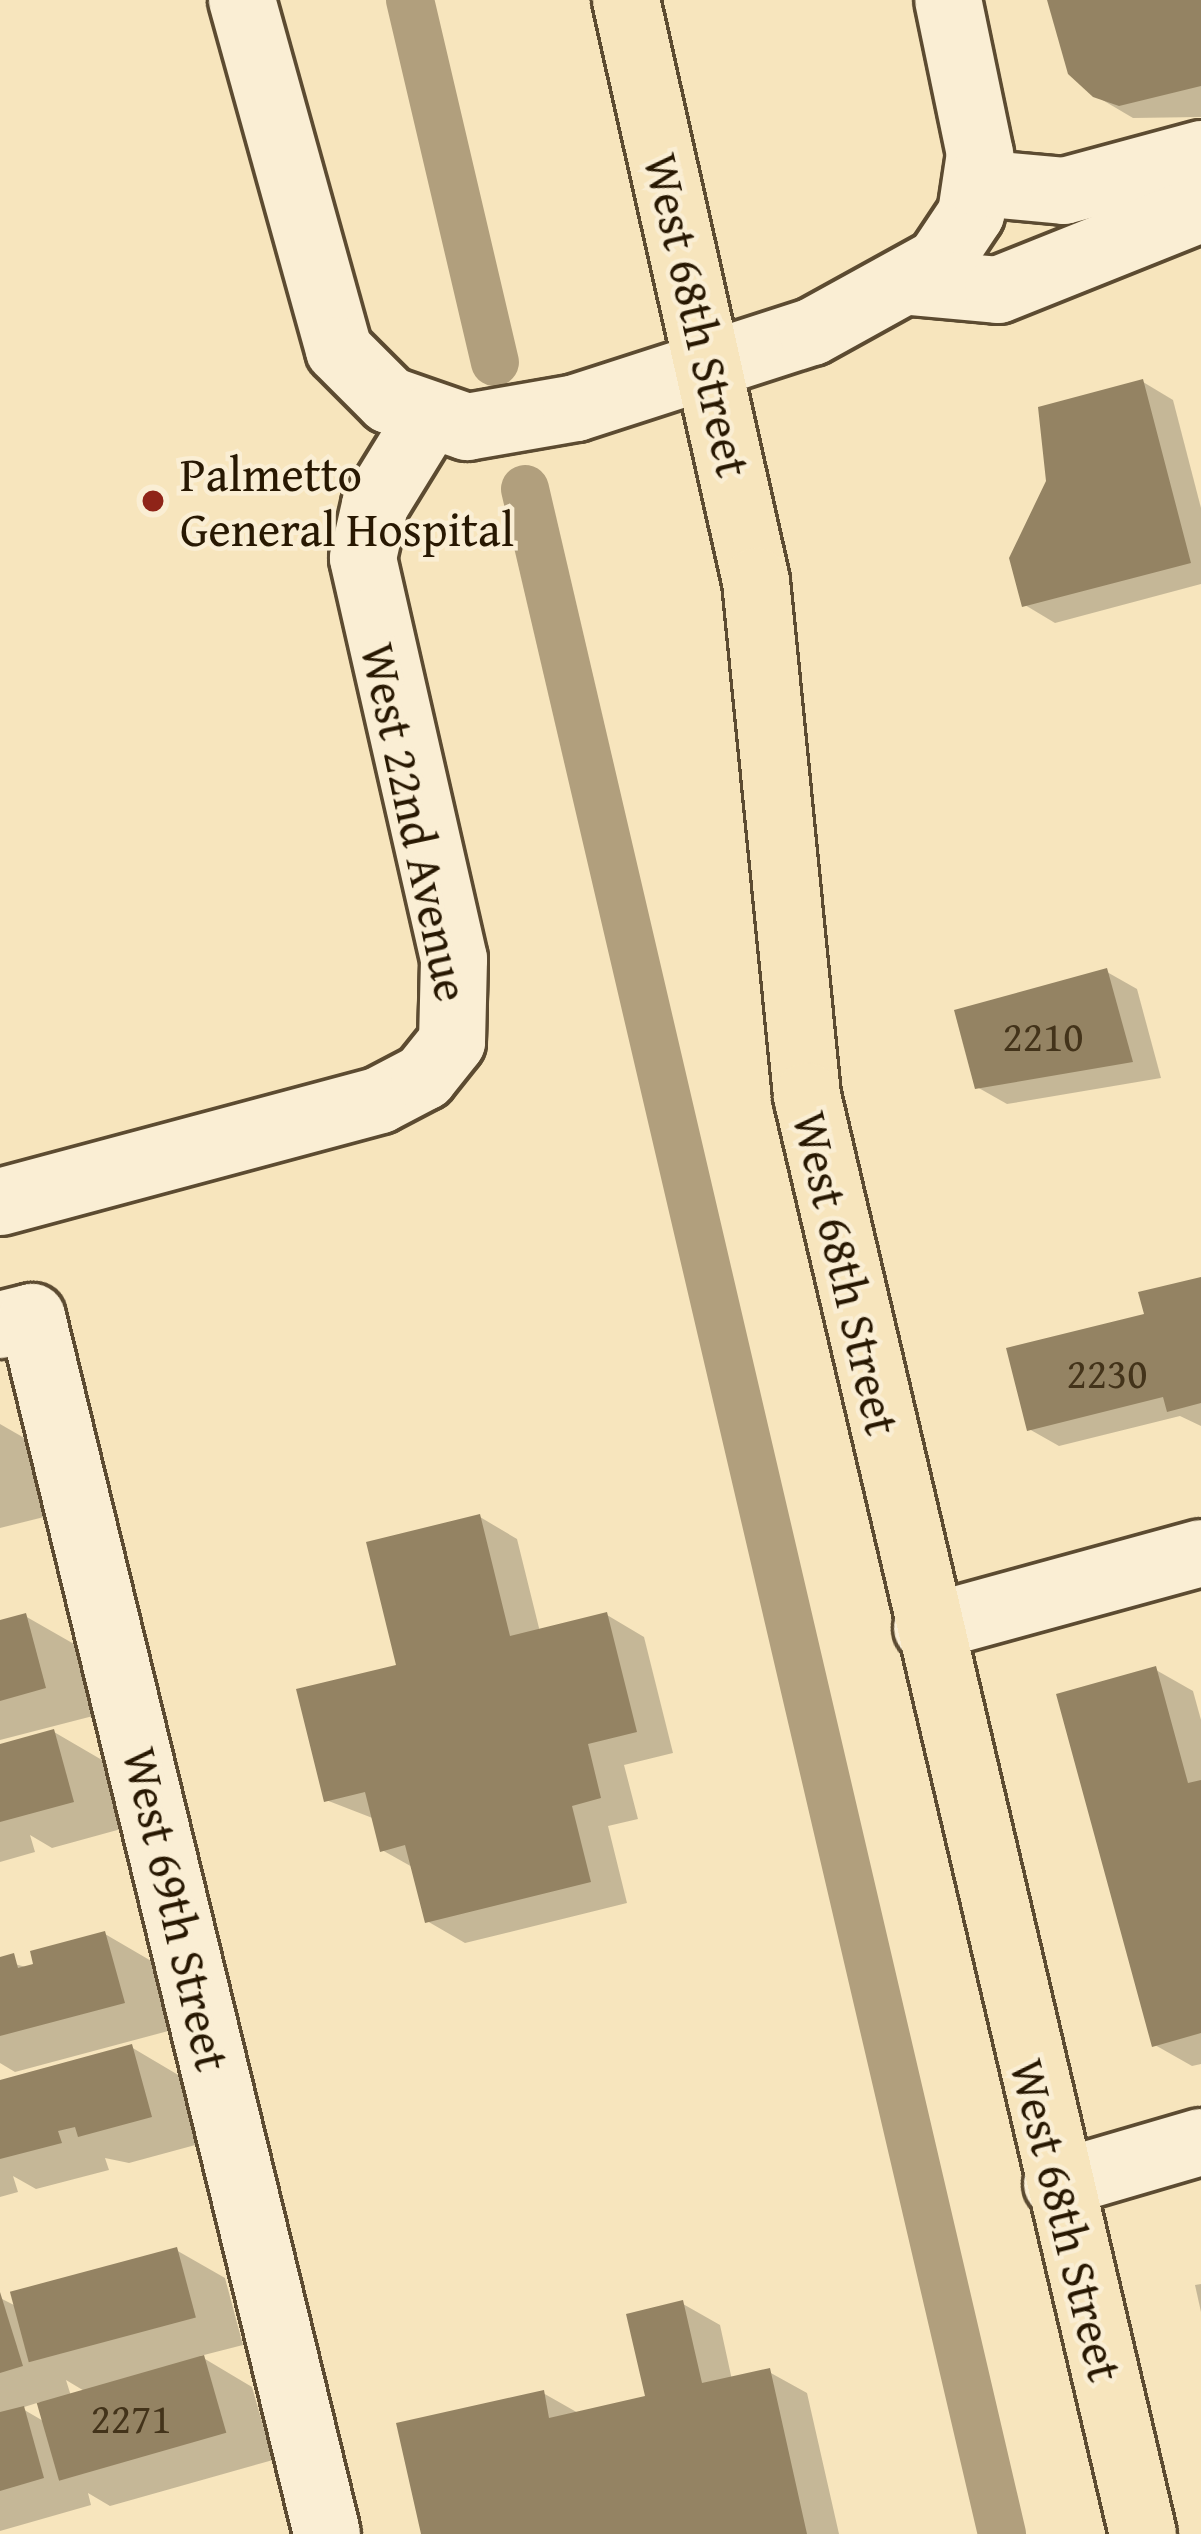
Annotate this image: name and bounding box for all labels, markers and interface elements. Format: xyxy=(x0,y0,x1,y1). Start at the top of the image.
street label: West 68th Street xyxy=(633,148,763,482)
place label: Palmetto General Hospital xyxy=(180,444,514,557)
marker: Palmetto General Hospital xyxy=(137,485,169,517)
street label: West 22nd Avenue xyxy=(350,638,482,1006)
house number: 2210 xyxy=(1003,1011,1083,1061)
street label: West 68th Street xyxy=(782,1106,912,1440)
house number: 2230 xyxy=(1067,1348,1147,1398)
street label: West 69th Street xyxy=(112,1742,242,2076)
street label: West 68th Street xyxy=(999,2053,1135,2387)
house number: 2271 xyxy=(91,2393,171,2443)

